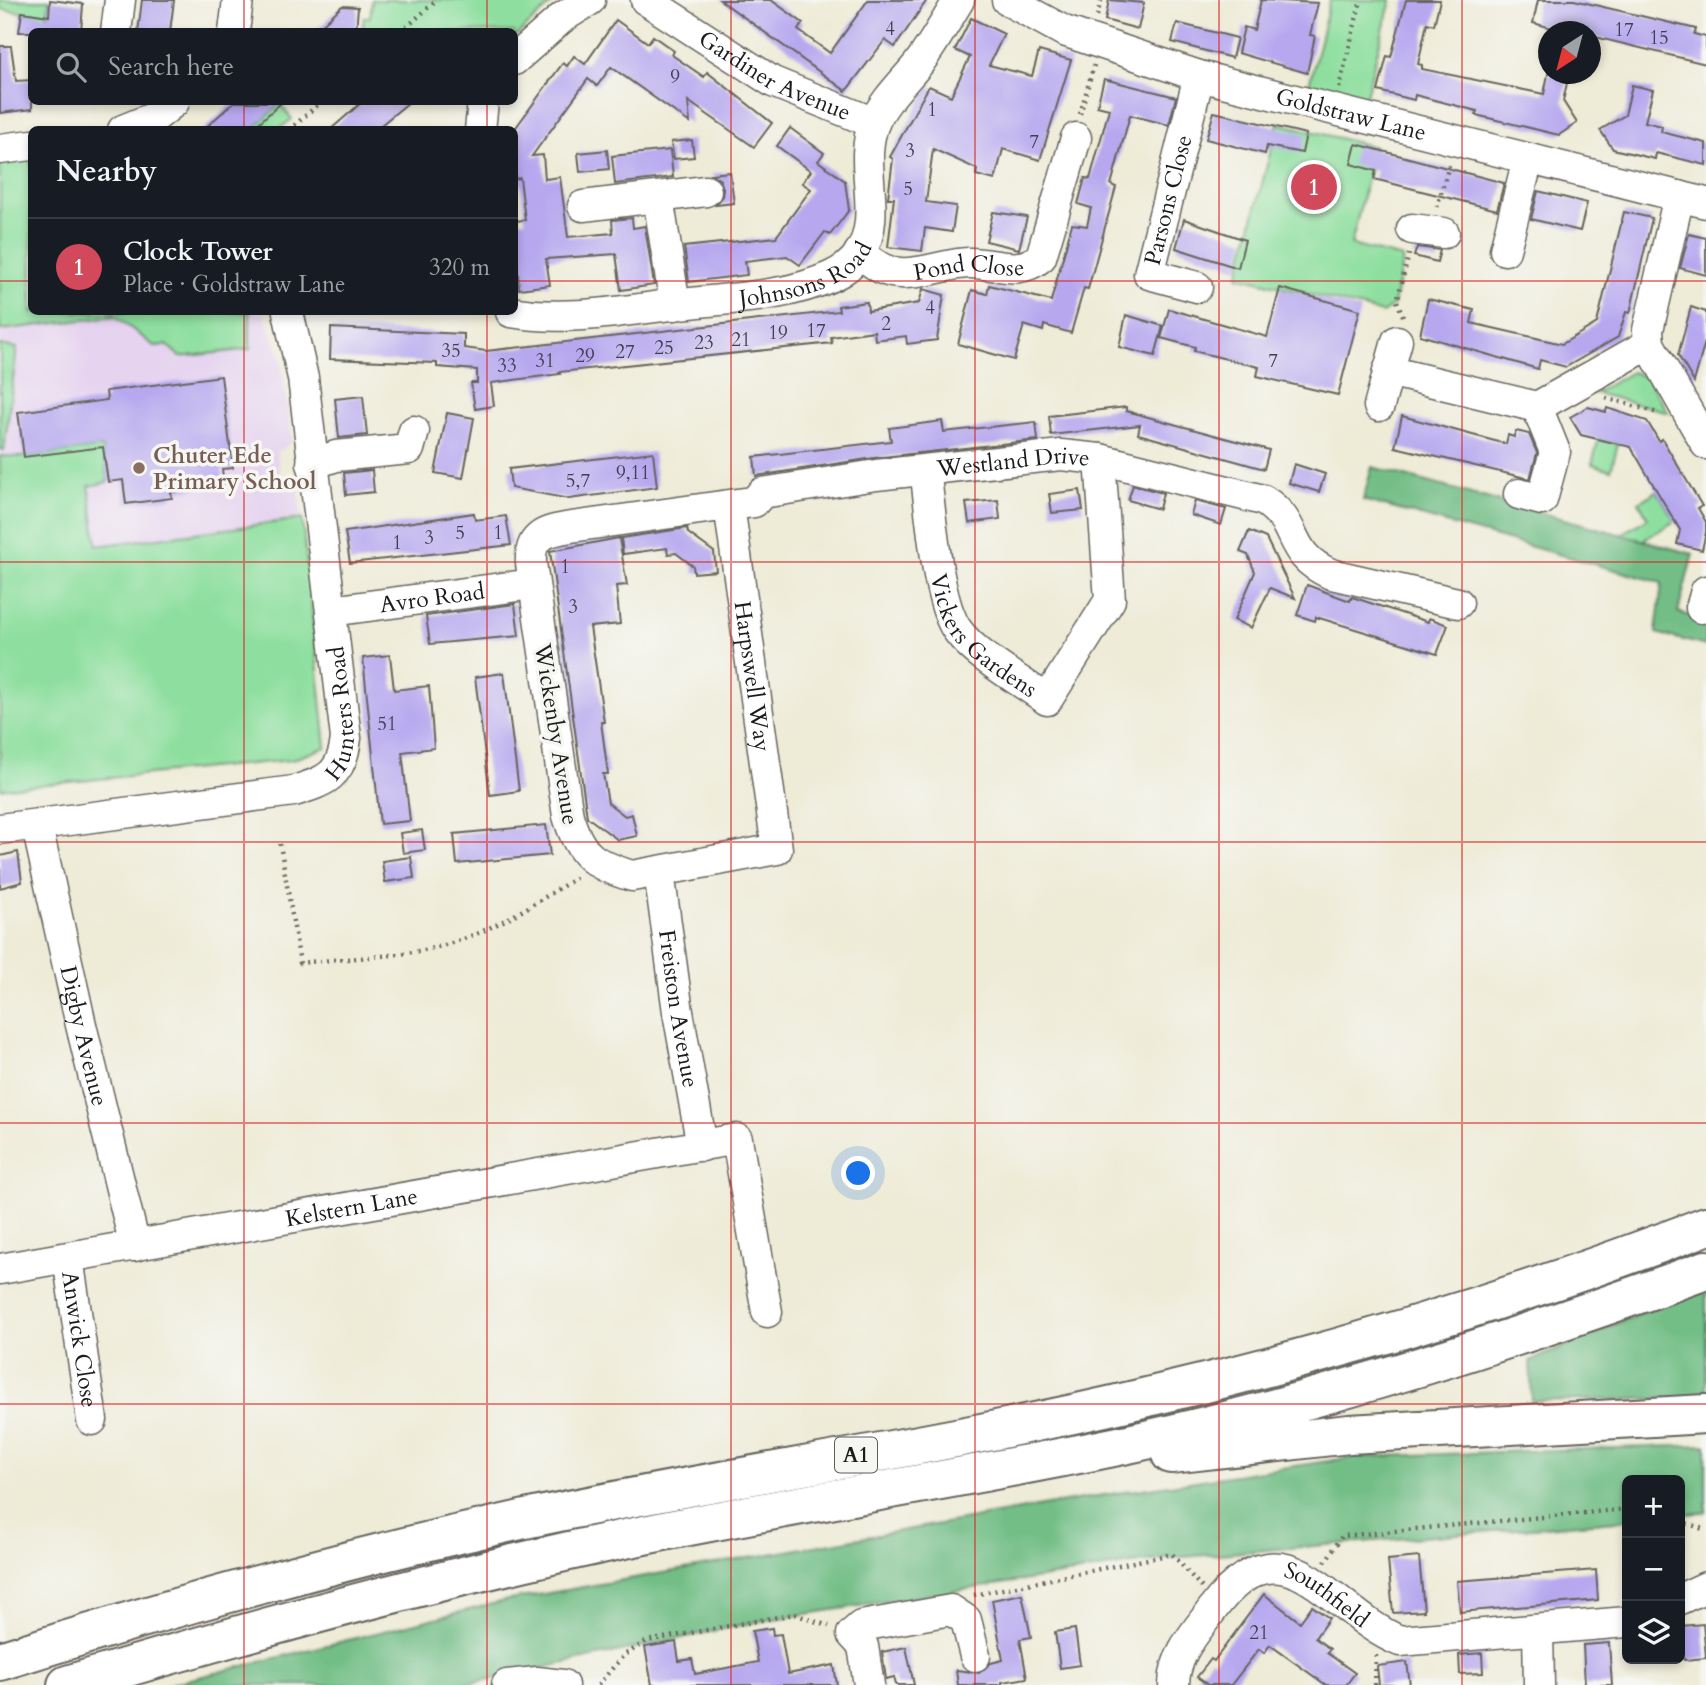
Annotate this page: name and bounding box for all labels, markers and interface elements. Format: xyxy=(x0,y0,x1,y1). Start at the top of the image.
house number: 4 xyxy=(885,16,895,42)
house number: 17 xyxy=(1614,17,1634,43)
north arrow xyxy=(1538,21,1601,84)
street label: Gardiner Avenue xyxy=(693,23,855,128)
house number: 15 xyxy=(1649,25,1669,51)
search box xyxy=(28,28,518,105)
icon: search xyxy=(52,48,90,86)
text: Search here xyxy=(108,49,234,84)
house number: 9 xyxy=(670,64,680,90)
street label: Goldstraw Lane xyxy=(1272,81,1430,148)
house number: 1 xyxy=(927,97,937,123)
house number: 7 xyxy=(1029,129,1039,155)
street label: Parsons Close xyxy=(1137,132,1199,268)
house number: 3 xyxy=(905,138,915,164)
text: Nearby xyxy=(56,151,157,192)
pin: 1 xyxy=(1291,161,1337,213)
house number: 5 xyxy=(903,176,913,202)
text: Clock Tower xyxy=(123,234,273,269)
street label: Johnsons Road xyxy=(734,236,880,314)
street label: Pond Close xyxy=(911,248,1026,288)
text: 1 xyxy=(73,252,85,283)
text: 320 m xyxy=(429,252,490,283)
text: Place · Goldstraw Lane xyxy=(123,269,346,300)
house number: 4 xyxy=(925,295,935,321)
house number: 2 xyxy=(881,311,891,337)
house number: 17 xyxy=(806,318,826,344)
house number: 19 xyxy=(768,320,788,346)
house number: 21 xyxy=(731,327,751,353)
house number: 23 xyxy=(694,330,714,356)
house number: 25 xyxy=(654,335,674,361)
house number: 35 xyxy=(441,338,461,364)
house number: 27 xyxy=(615,339,635,365)
house number: 29 xyxy=(575,343,595,369)
house number: 31 xyxy=(535,348,555,374)
house number: 7 xyxy=(1268,348,1278,374)
house number: 33 xyxy=(497,353,517,379)
place label: Chuter Ede Primary School xyxy=(153,440,317,497)
street label: Westland Drive xyxy=(934,440,1091,484)
marker: Chuter Ede Primary School xyxy=(131,460,147,476)
house number: 9,11 xyxy=(616,460,650,486)
house number: 5,7 xyxy=(566,468,590,494)
house number: 5 xyxy=(455,520,465,546)
house number: 1 xyxy=(493,520,503,546)
house number: 3 xyxy=(424,525,434,551)
house number: 1 xyxy=(392,530,402,556)
house number: 1 xyxy=(560,554,570,580)
street label: Vickers Gardens xyxy=(923,571,1043,705)
street label: Avro Road xyxy=(378,576,487,620)
house number: 3 xyxy=(568,594,578,620)
street label: Harpswell Way xyxy=(727,599,778,754)
street label: Wickenby Avenue xyxy=(527,640,586,827)
street label: Hunters Road xyxy=(318,644,362,787)
house number: 51 xyxy=(377,711,397,737)
street label: Freiston Avenue xyxy=(651,928,706,1090)
street label: Digby Avenue xyxy=(52,963,115,1109)
your location xyxy=(841,1156,875,1190)
street label: Kelstern Lane xyxy=(283,1181,420,1234)
street label: Anwick Close xyxy=(54,1269,105,1409)
road number: A1 xyxy=(835,1438,877,1472)
map controls xyxy=(1622,1475,1685,1664)
button: + xyxy=(1622,1475,1685,1538)
button: − xyxy=(1622,1538,1685,1601)
street label: Southfield xyxy=(1280,1554,1376,1635)
button: layers xyxy=(1622,1601,1685,1664)
house number: 21 xyxy=(1249,1620,1269,1646)

